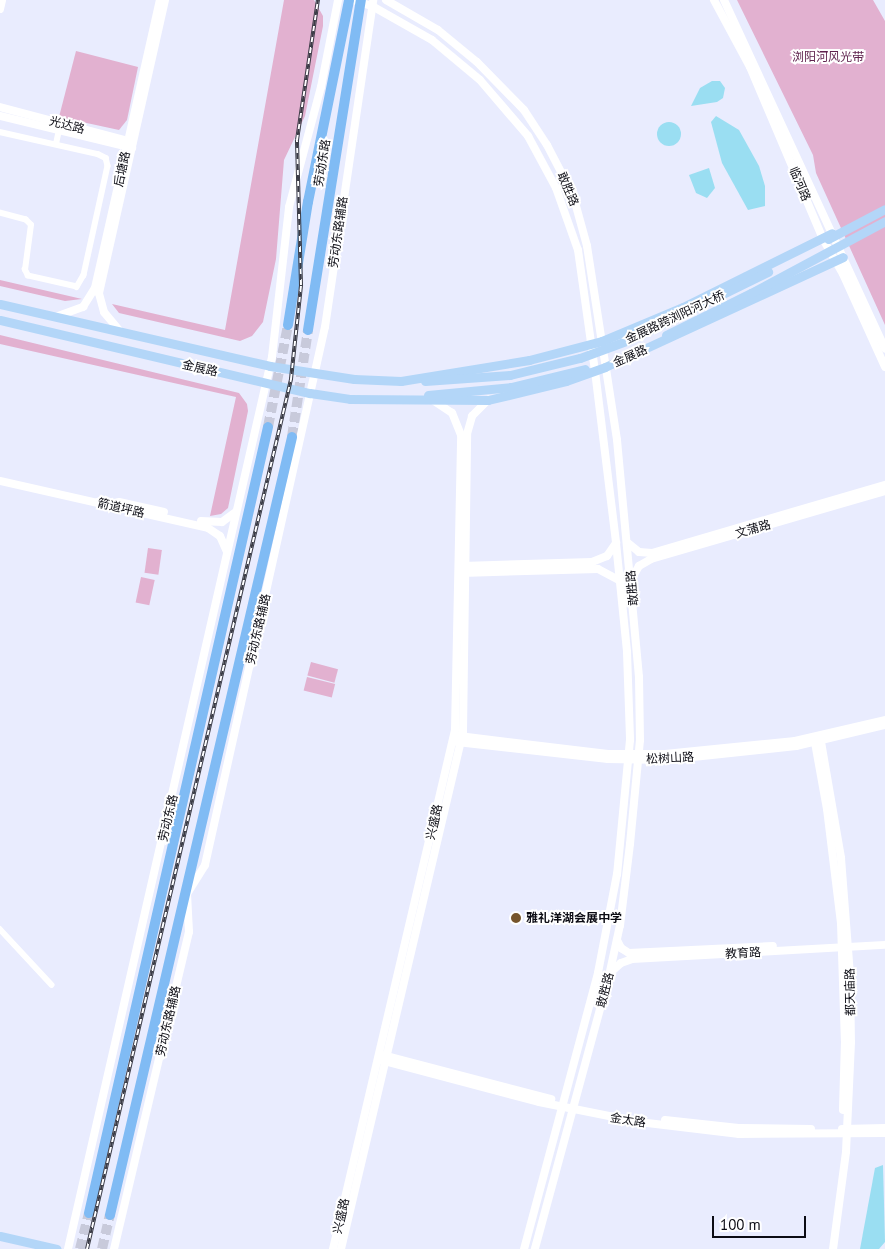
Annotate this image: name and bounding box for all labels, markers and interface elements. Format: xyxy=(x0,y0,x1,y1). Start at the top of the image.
park label: 浏阳河风光带 xyxy=(792,50,864,64)
street label: 光达路 xyxy=(48,114,86,136)
street label: 劳动东路 xyxy=(311,138,333,188)
street label: 后塘路 xyxy=(111,150,133,188)
street label: 临河路 xyxy=(786,165,814,203)
street label: 敢胜路 xyxy=(554,170,582,208)
street label: 劳动东路辅路 xyxy=(326,195,350,269)
street label: 金展路跨浏阳河大桥 xyxy=(623,288,727,346)
street label: 金展路 xyxy=(611,342,649,370)
street label: 金展路 xyxy=(181,357,219,379)
street label: 箭道坪路 xyxy=(96,496,146,520)
street label: 文蒲路 xyxy=(734,517,772,541)
street label: 敢胜路 xyxy=(623,569,641,607)
street label: 劳动东路辅路 xyxy=(243,592,273,666)
street label: 松树山路 xyxy=(646,750,694,766)
street label: 劳动东路 xyxy=(156,793,180,843)
street label: 兴盛路 xyxy=(423,803,445,841)
place label: 雅礼洋湖会展中学 xyxy=(526,911,622,925)
marker: 雅礼洋湖会展中学 xyxy=(510,912,522,924)
street label: 教育路 xyxy=(725,945,761,961)
street label: 都天庙路 xyxy=(842,968,858,1016)
street label: 敢胜路 xyxy=(594,971,616,1009)
street label: 劳动东路辅路 xyxy=(153,984,183,1058)
street label: 金太路 xyxy=(609,1110,647,1130)
street label: 兴盛路 xyxy=(330,1197,352,1235)
scale bar xyxy=(715,1206,809,1238)
text: 100 m xyxy=(720,1215,761,1234)

